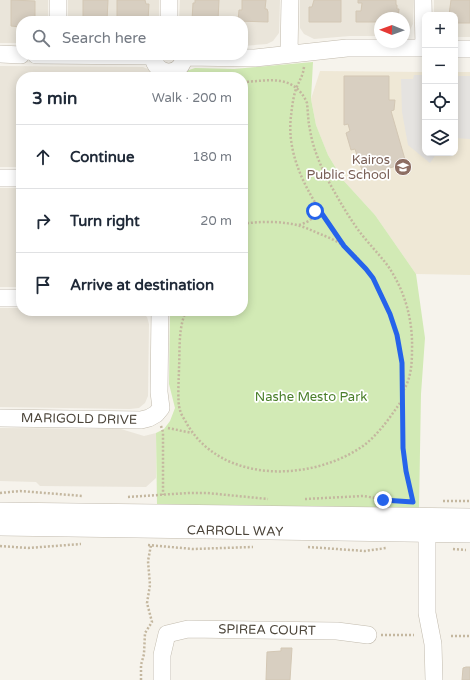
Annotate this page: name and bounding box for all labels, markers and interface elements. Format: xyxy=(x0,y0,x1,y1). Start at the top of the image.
north arrow xyxy=(374,12,410,48)
map controls xyxy=(422,12,458,156)
button: + xyxy=(422,12,458,48)
search box xyxy=(16,16,248,60)
icon: search xyxy=(30,27,52,49)
text: Search here xyxy=(62,29,146,47)
button: − xyxy=(422,48,458,84)
button: locate xyxy=(422,84,458,120)
text: 3 min xyxy=(32,88,77,109)
text: Walk · 200 m xyxy=(152,90,232,106)
button: layers xyxy=(422,120,458,156)
icon: ahead xyxy=(32,146,54,168)
text: Continue xyxy=(70,148,134,166)
text: 180 m xyxy=(192,149,232,165)
place label: Kairos Public School xyxy=(307,152,390,183)
school or university icon: Kairos Public School xyxy=(393,157,413,177)
route start xyxy=(306,202,324,220)
icon: right xyxy=(32,210,54,232)
text: Turn right xyxy=(70,212,140,230)
text: 20 m xyxy=(200,213,232,229)
icon: arrive xyxy=(32,274,54,296)
text: Arrive at destination xyxy=(70,276,214,294)
park label: Nashe Mesto Park xyxy=(255,389,367,405)
street label: MARIGOLD DRIVE xyxy=(21,410,137,428)
route end xyxy=(374,491,392,509)
street label: CARROLL WAY xyxy=(187,522,283,540)
street label: SPIREA COURT xyxy=(218,621,316,639)

